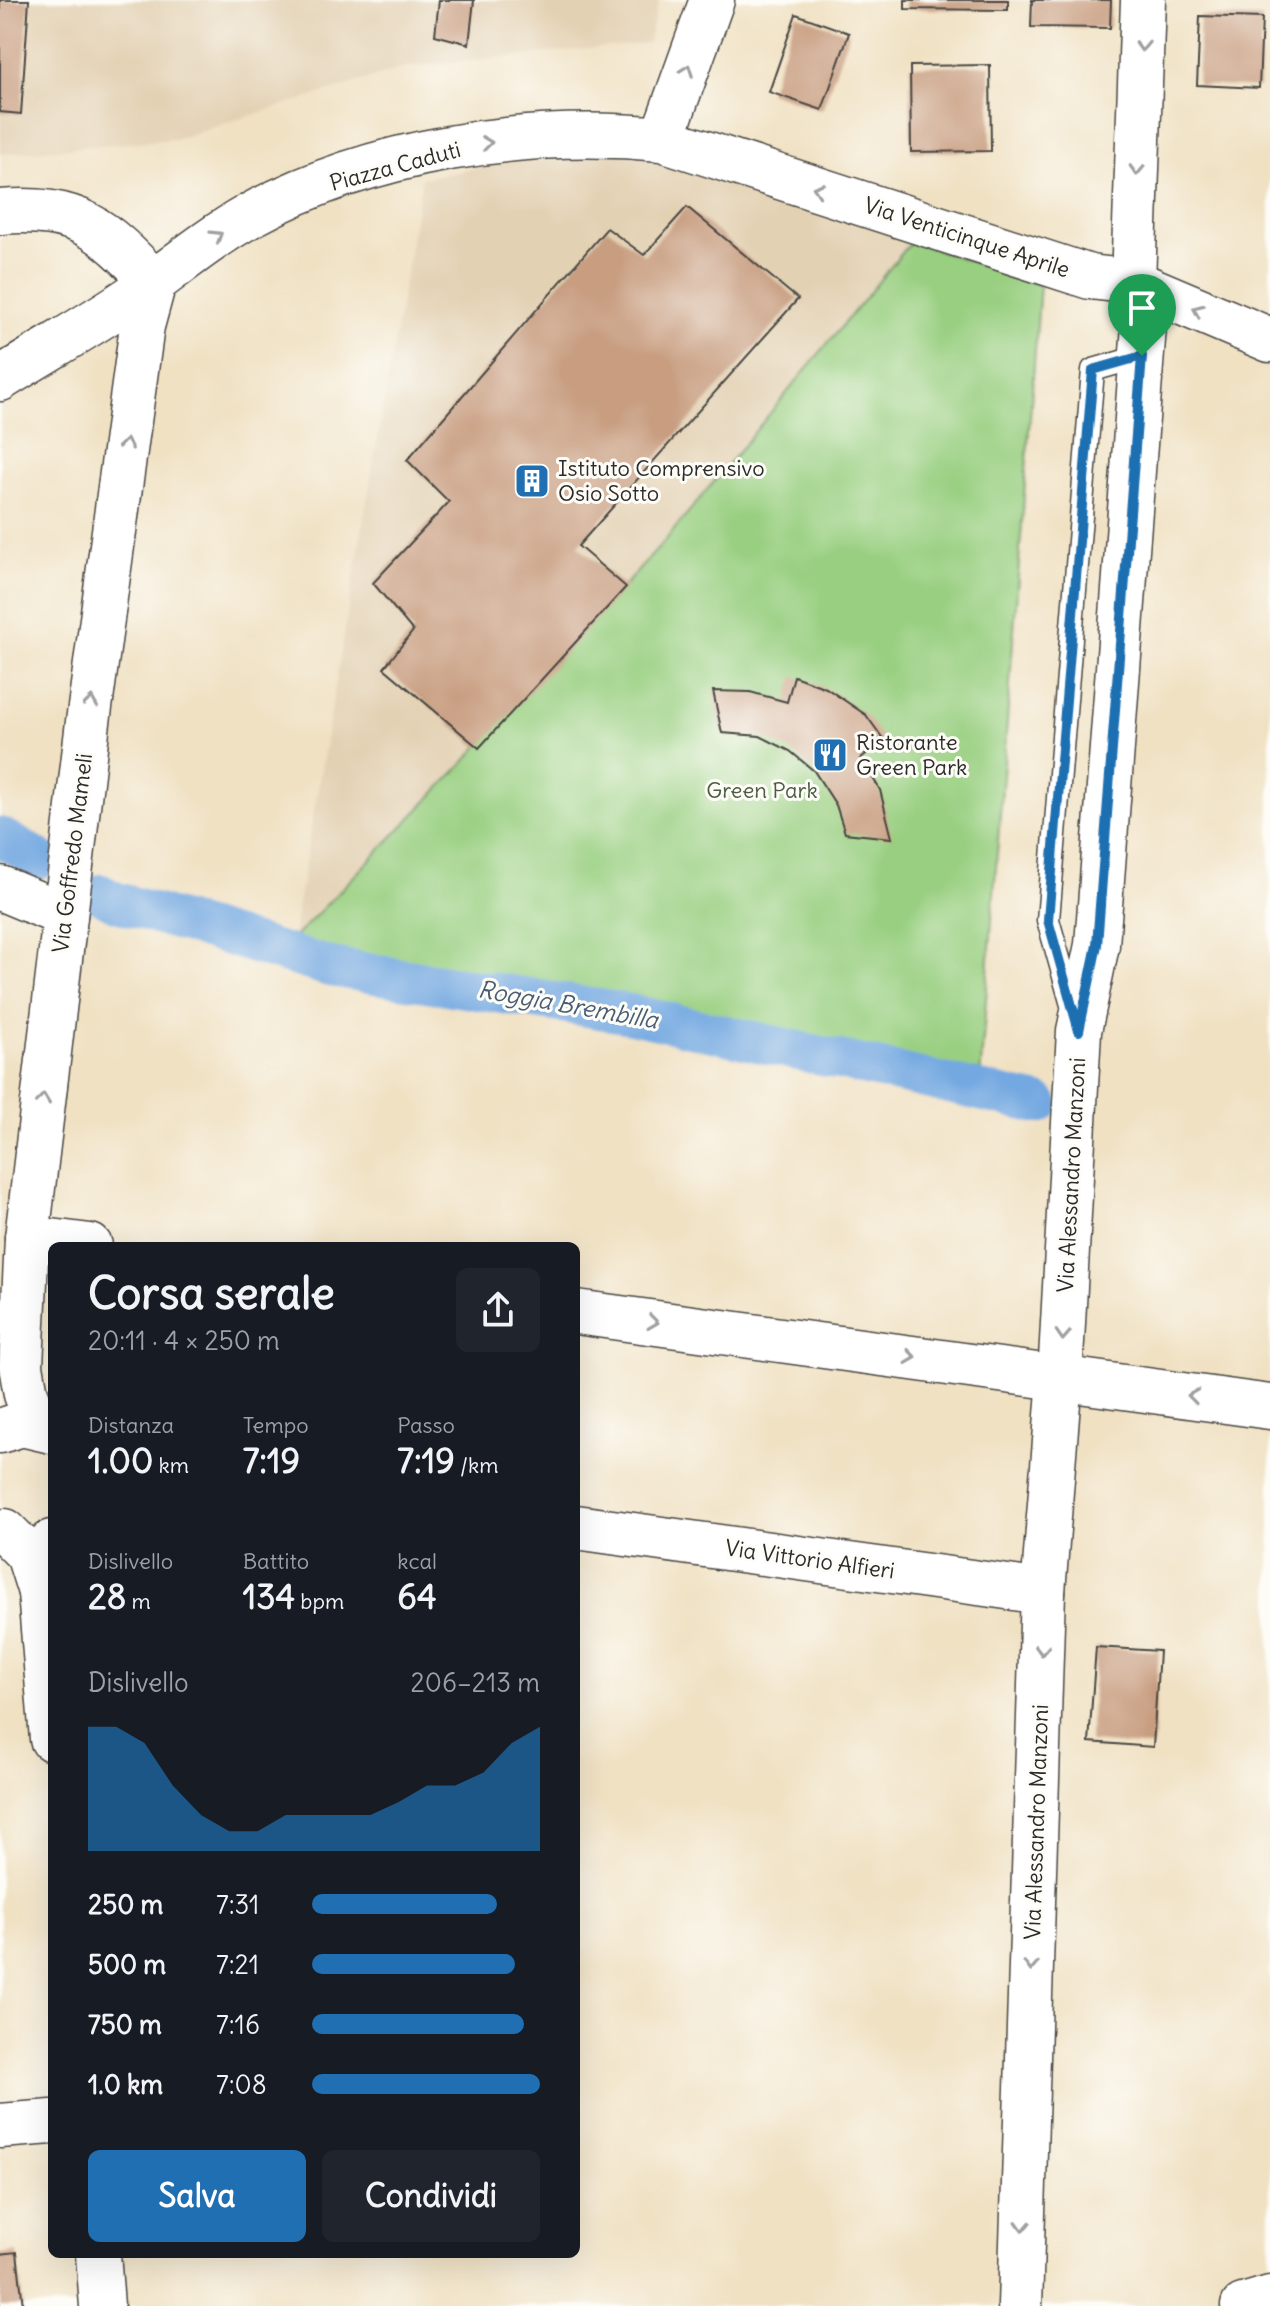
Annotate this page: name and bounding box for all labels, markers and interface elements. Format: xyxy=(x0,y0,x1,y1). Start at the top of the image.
one-way arrow xyxy=(1133,40,1150,53)
one-way arrow xyxy=(677,64,694,78)
street label: Piazza Caduti xyxy=(327,135,463,197)
one-way arrow xyxy=(481,135,494,152)
one-way arrow xyxy=(1129,163,1146,176)
one-way arrow xyxy=(811,183,825,199)
street label: Via Venticinque Aprile xyxy=(861,191,1073,283)
one-way arrow xyxy=(208,230,223,245)
pin xyxy=(1108,274,1176,356)
icon: arrive xyxy=(1120,286,1164,330)
one-way arrow xyxy=(1192,303,1206,319)
one-way arrow xyxy=(117,438,134,451)
place label: Istituto Comprensivo Osio Sotto xyxy=(558,454,765,507)
building icon: Istituto Comprensivo Osio Sotto xyxy=(513,462,551,500)
one-way arrow xyxy=(82,695,99,709)
place label: Ristorante Green Park xyxy=(856,728,967,781)
restaurant icon: Ristorante Green Park xyxy=(811,736,849,774)
street label: Via Goffredo Mameli xyxy=(46,752,98,954)
park label: Green Park xyxy=(706,776,818,804)
water label: Roggia Brembilla xyxy=(476,973,662,1035)
street label: Via Alessandro Manzoni xyxy=(1051,1057,1091,1293)
one-way arrow xyxy=(34,1092,51,1106)
text: Corsa serale xyxy=(88,1266,335,1321)
button: share xyxy=(456,1268,540,1352)
one-way arrow xyxy=(647,1314,660,1331)
text: 20:11 · 4 × 250 m xyxy=(88,1324,280,1357)
one-way arrow xyxy=(1055,1329,1072,1342)
one-way arrow xyxy=(904,1348,918,1365)
one-way arrow xyxy=(1186,1388,1200,1405)
text: Distanza xyxy=(88,1411,174,1439)
text: Tempo xyxy=(243,1411,309,1439)
text: Passo xyxy=(397,1411,455,1439)
text: 1.00 xyxy=(88,1439,153,1482)
text: 7:19 xyxy=(243,1439,300,1482)
text: 7:19 xyxy=(397,1439,455,1482)
text: km xyxy=(153,1451,189,1479)
text: /km xyxy=(455,1451,498,1479)
street label: Via Vittorio Alfieri xyxy=(723,1533,897,1585)
text: Dislivello xyxy=(88,1547,173,1575)
text: Battito xyxy=(243,1547,309,1575)
text: kcal xyxy=(397,1547,437,1575)
text: 28 xyxy=(88,1575,126,1618)
text: 134 xyxy=(243,1575,295,1618)
text: 64 xyxy=(397,1575,437,1618)
text: m xyxy=(126,1587,151,1615)
text: bpm xyxy=(295,1587,344,1615)
one-way arrow xyxy=(1033,1644,1050,1657)
text: Dislivello xyxy=(88,1666,189,1699)
text: 206–213 m xyxy=(411,1666,540,1699)
street label: Via Alessandro Manzoni xyxy=(1018,1704,1054,1940)
text: 250 m xyxy=(88,1888,163,1921)
text: 7:31 xyxy=(216,1888,259,1921)
text: 500 m xyxy=(88,1948,166,1981)
text: 7:21 xyxy=(216,1948,259,1981)
one-way arrow xyxy=(1023,1960,1040,1973)
text: 750 m xyxy=(88,2008,162,2041)
text: 7:16 xyxy=(216,2008,260,2041)
text: 1.0 km xyxy=(88,2068,163,2101)
text: 7:08 xyxy=(216,2068,267,2101)
button: Salva xyxy=(88,2150,306,2242)
button: Condividi xyxy=(322,2150,540,2242)
one-way arrow xyxy=(1014,2220,1031,2233)

